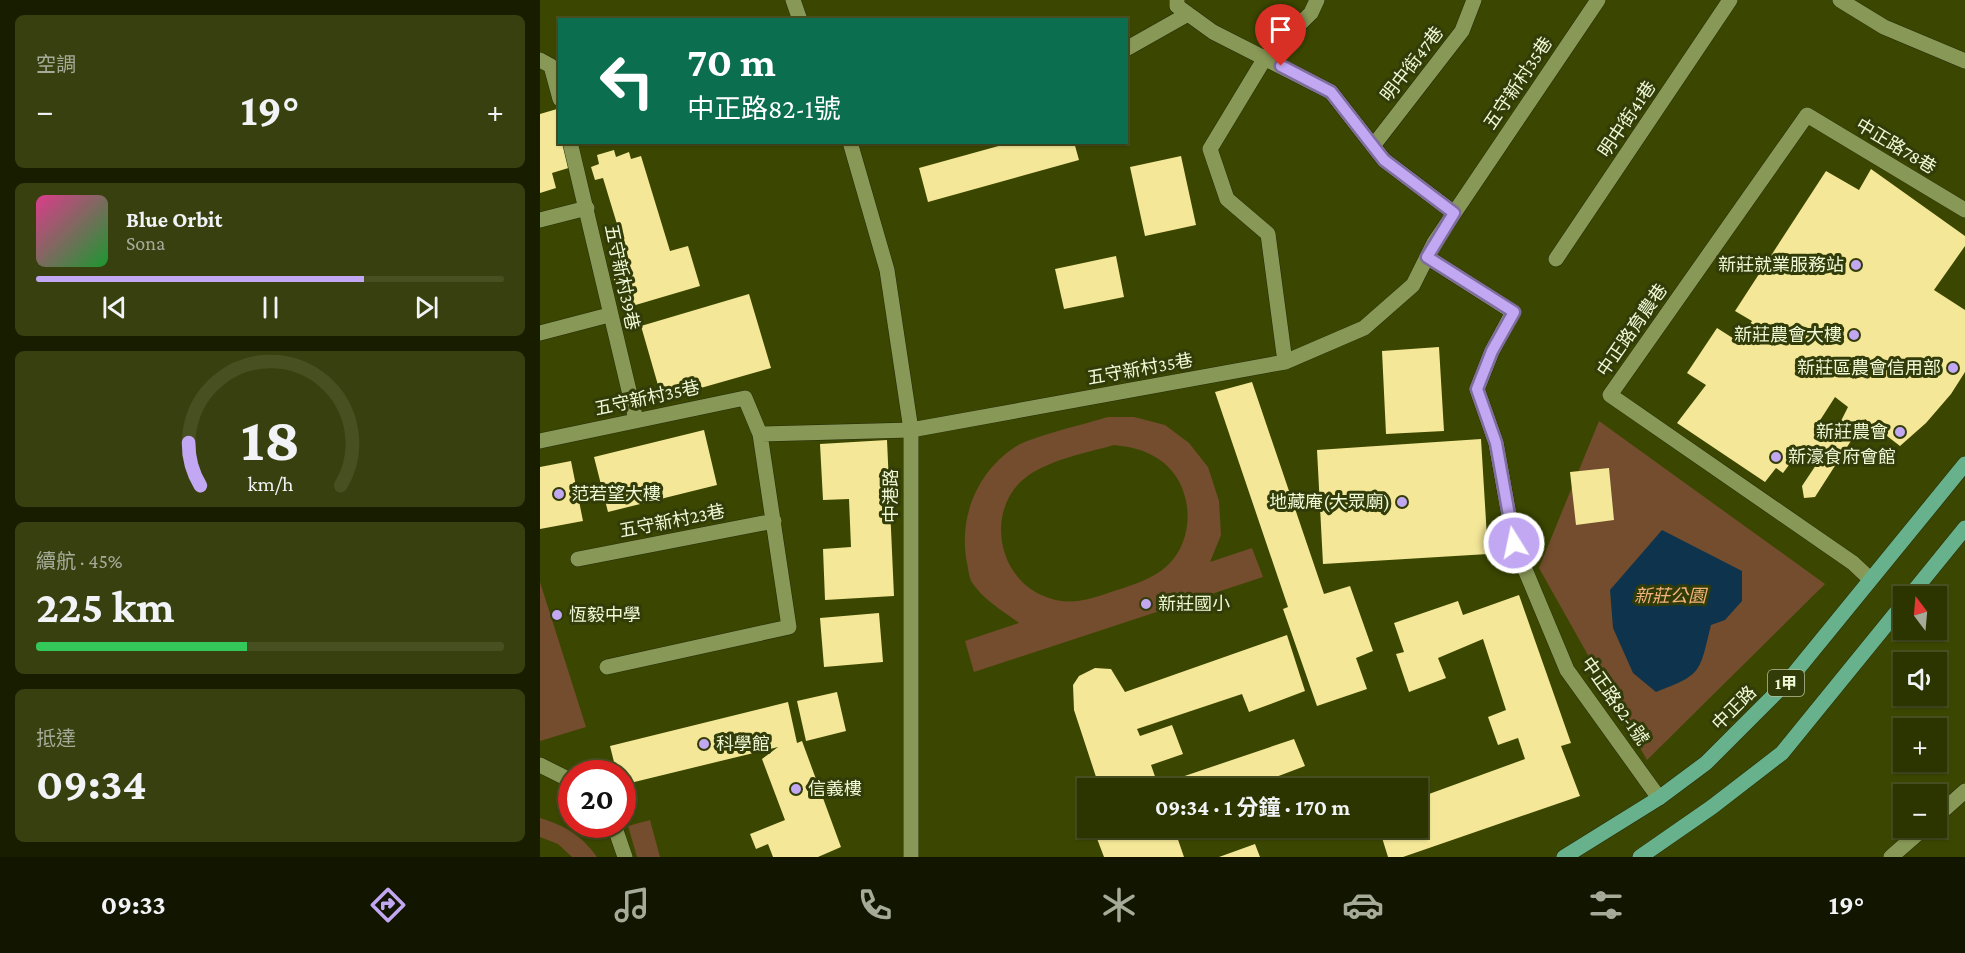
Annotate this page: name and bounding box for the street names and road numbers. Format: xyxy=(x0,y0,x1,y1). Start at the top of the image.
street label: 明中街47巷 xyxy=(1377,23,1447,105)
street label: 五守新村35巷 xyxy=(1480,33,1556,133)
street label: 明中街41巷 xyxy=(1594,77,1660,161)
street label: 中正路78巷 xyxy=(1852,114,1940,178)
street label: 五守新村39巷 xyxy=(601,222,643,332)
street label: 中正路育農巷 xyxy=(1593,280,1671,380)
street label: 五守新村35巷 xyxy=(1086,350,1194,388)
street label: 五守新村35巷 xyxy=(593,377,701,419)
street label: 中港路 xyxy=(881,469,901,523)
street label: 五守新村23巷 xyxy=(618,501,726,541)
street label: 中正路82-1號 xyxy=(1577,653,1653,749)
road number: 1甲 xyxy=(1768,670,1804,696)
street label: 中正路 xyxy=(1708,682,1760,734)

